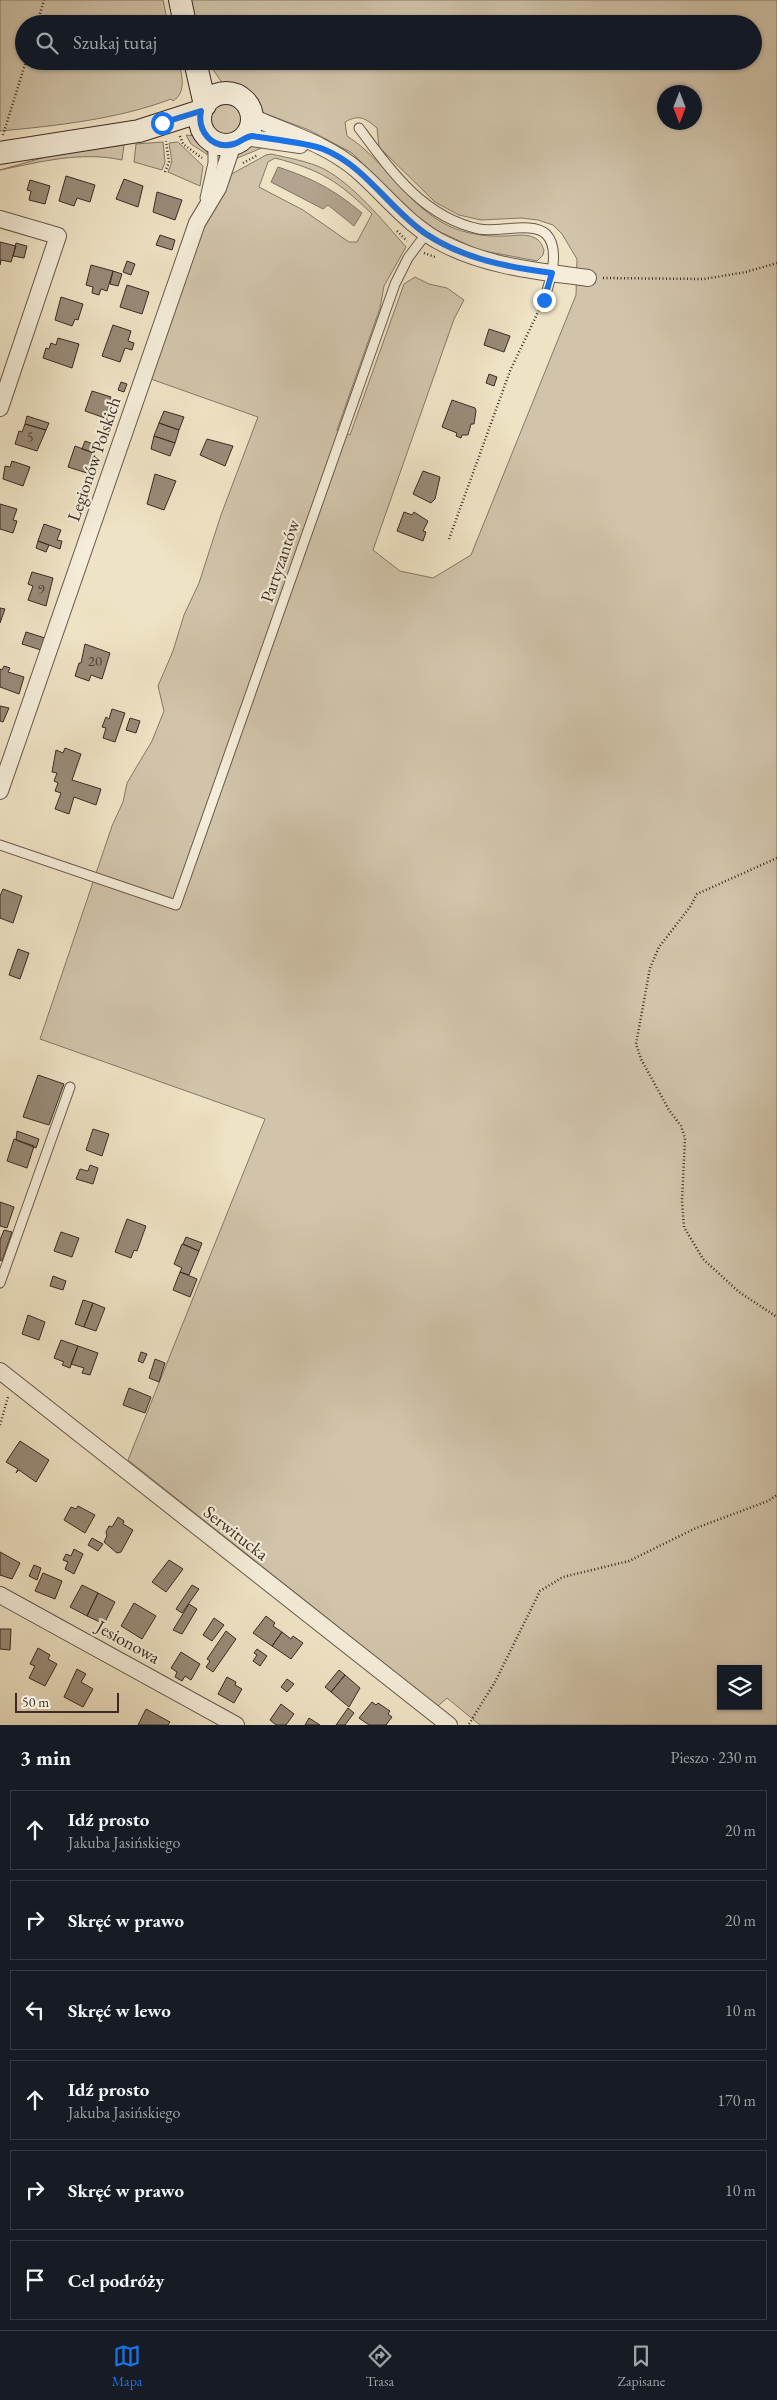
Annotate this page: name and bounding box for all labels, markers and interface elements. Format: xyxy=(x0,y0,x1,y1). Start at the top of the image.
search box xyxy=(15,15,762,70)
icon: search xyxy=(33,29,61,57)
text: Szukaj tutaj xyxy=(73,30,157,55)
north arrow xyxy=(657,85,702,130)
route start xyxy=(151,112,174,135)
route end xyxy=(533,289,556,312)
street label: Legionów Polskich xyxy=(61,394,126,524)
house number: 5 xyxy=(26,427,34,446)
street label: Partyzantów xyxy=(255,516,305,605)
house number: 9 xyxy=(37,579,45,598)
house number: 20 xyxy=(88,651,102,670)
street label: Serwitucka xyxy=(199,1500,274,1566)
street label: Jesionowa xyxy=(90,1614,165,1669)
map controls xyxy=(717,1665,762,1710)
button: layers xyxy=(717,1665,762,1710)
scale bar xyxy=(15,1690,119,1713)
text: 50 m xyxy=(22,1693,49,1711)
text: 3 min xyxy=(20,1744,71,1771)
text: Pieszo · 230 m xyxy=(671,1747,757,1768)
text: Idź prosto xyxy=(68,1807,149,1832)
icon: ahead xyxy=(21,1816,49,1844)
text: 20 m xyxy=(725,1820,756,1841)
text: Jakuba Jasińskiego xyxy=(68,1832,180,1853)
icon: right xyxy=(21,1906,49,1934)
text: Skręć w prawo xyxy=(68,1908,184,1933)
text: 20 m xyxy=(725,1910,756,1931)
icon: left xyxy=(21,1996,49,2024)
text: Skręć w lewo xyxy=(68,1998,171,2023)
text: 10 m xyxy=(725,2000,756,2021)
text: Idź prosto xyxy=(68,2077,149,2102)
icon: ahead xyxy=(21,2086,49,2114)
text: 170 m xyxy=(717,2090,756,2111)
text: Jakuba Jasińskiego xyxy=(68,2102,180,2123)
icon: right xyxy=(21,2176,49,2204)
text: Skręć w prawo xyxy=(68,2178,184,2203)
text: 10 m xyxy=(725,2180,756,2201)
icon: arrive xyxy=(21,2266,49,2294)
text: Cel podróży xyxy=(68,2268,164,2293)
tab: Mapa xyxy=(112,2342,142,2390)
tab: Trasa xyxy=(366,2342,394,2390)
tab: Zapisane xyxy=(618,2342,665,2390)

